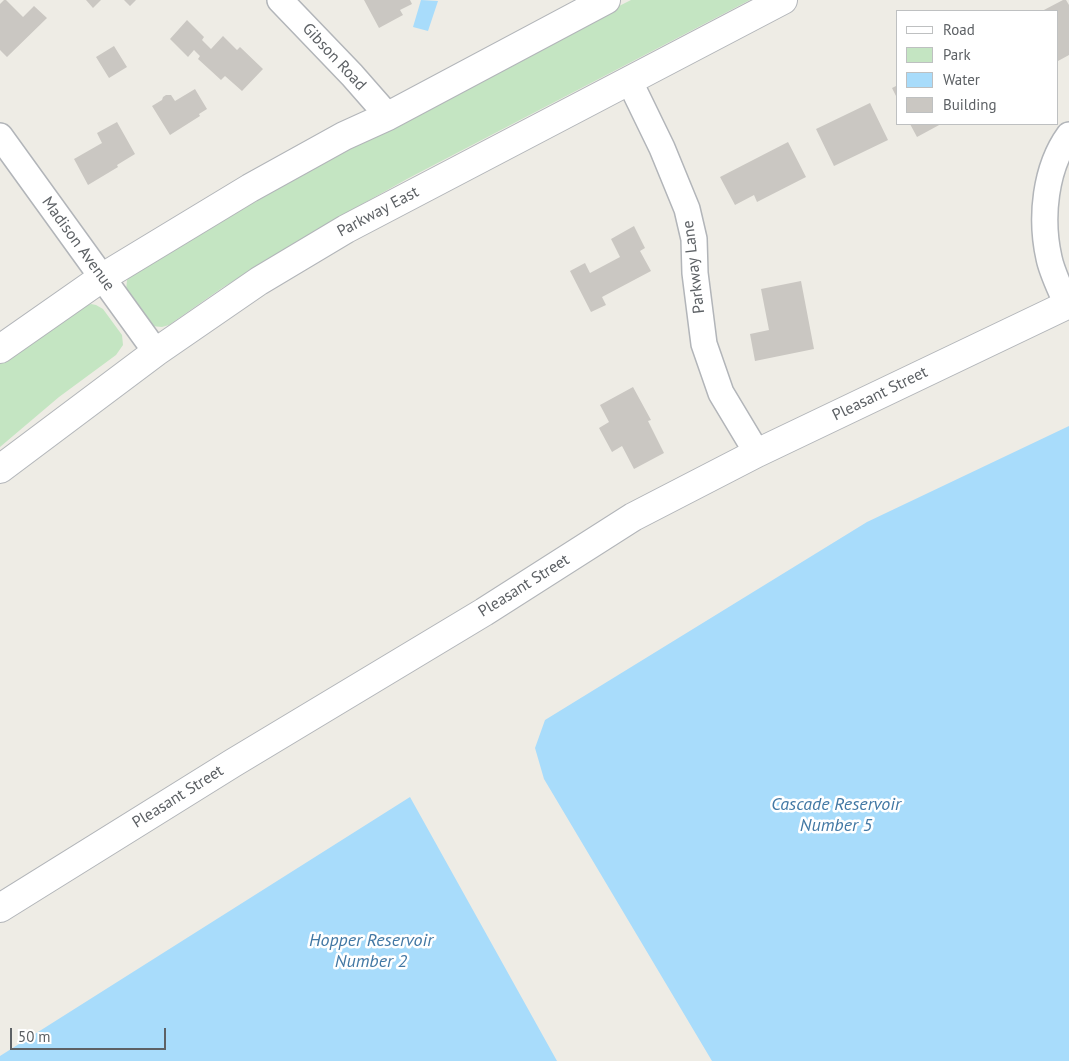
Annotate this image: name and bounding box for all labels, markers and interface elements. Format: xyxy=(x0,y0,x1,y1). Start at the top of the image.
legend xyxy=(896,10,1059,125)
street label: Gibson Road xyxy=(298,19,370,95)
text: Road xyxy=(943,20,975,39)
text: Park xyxy=(943,45,971,64)
text: Water xyxy=(943,70,980,89)
text: Building xyxy=(943,95,997,114)
street label: Parkway East xyxy=(334,183,422,241)
street label: Madison Avenue xyxy=(37,193,119,295)
street label: Parkway Lane xyxy=(679,219,709,315)
street label: Pleasant Street xyxy=(829,363,931,425)
street label: Pleasant Street xyxy=(475,550,573,622)
street label: Pleasant Street xyxy=(129,761,227,833)
water label: Cascade Reservoir Number 5 xyxy=(771,794,901,836)
water label: Hopper Reservoir Number 2 xyxy=(309,930,433,972)
scale bar xyxy=(12,1018,169,1050)
text: 50 m xyxy=(18,1027,51,1046)

